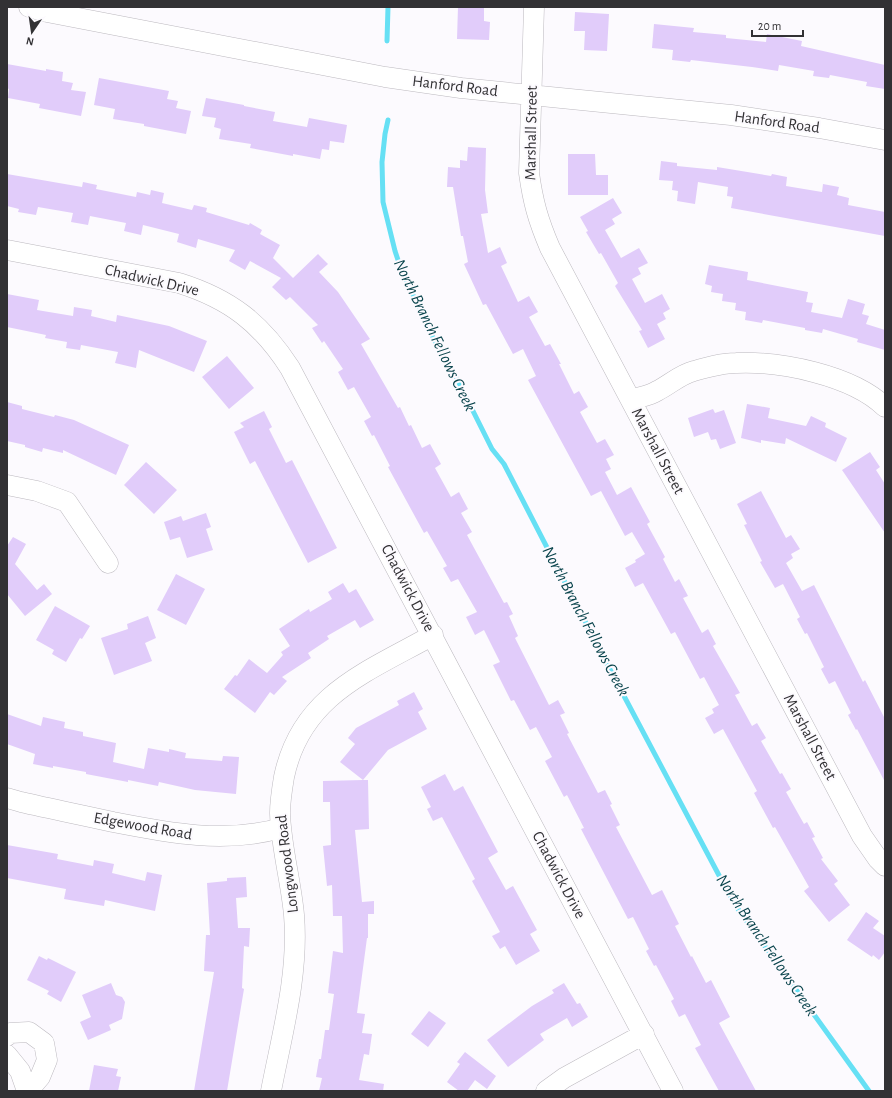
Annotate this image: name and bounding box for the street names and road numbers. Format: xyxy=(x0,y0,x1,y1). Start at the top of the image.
street label: Hanford Road xyxy=(411,73,499,99)
street label: Marshall Street xyxy=(522,86,540,180)
street label: Hanford Road xyxy=(733,108,821,136)
street label: Chadwick Drive xyxy=(103,261,201,299)
street label: Marshall Street xyxy=(629,405,687,497)
street label: Chadwick Drive xyxy=(378,542,438,634)
street label: Marshall Street xyxy=(781,691,839,783)
street label: Edgewood Road xyxy=(92,809,194,843)
street label: Longwood Road xyxy=(273,814,301,914)
street label: Chadwick Drive xyxy=(529,829,589,921)

